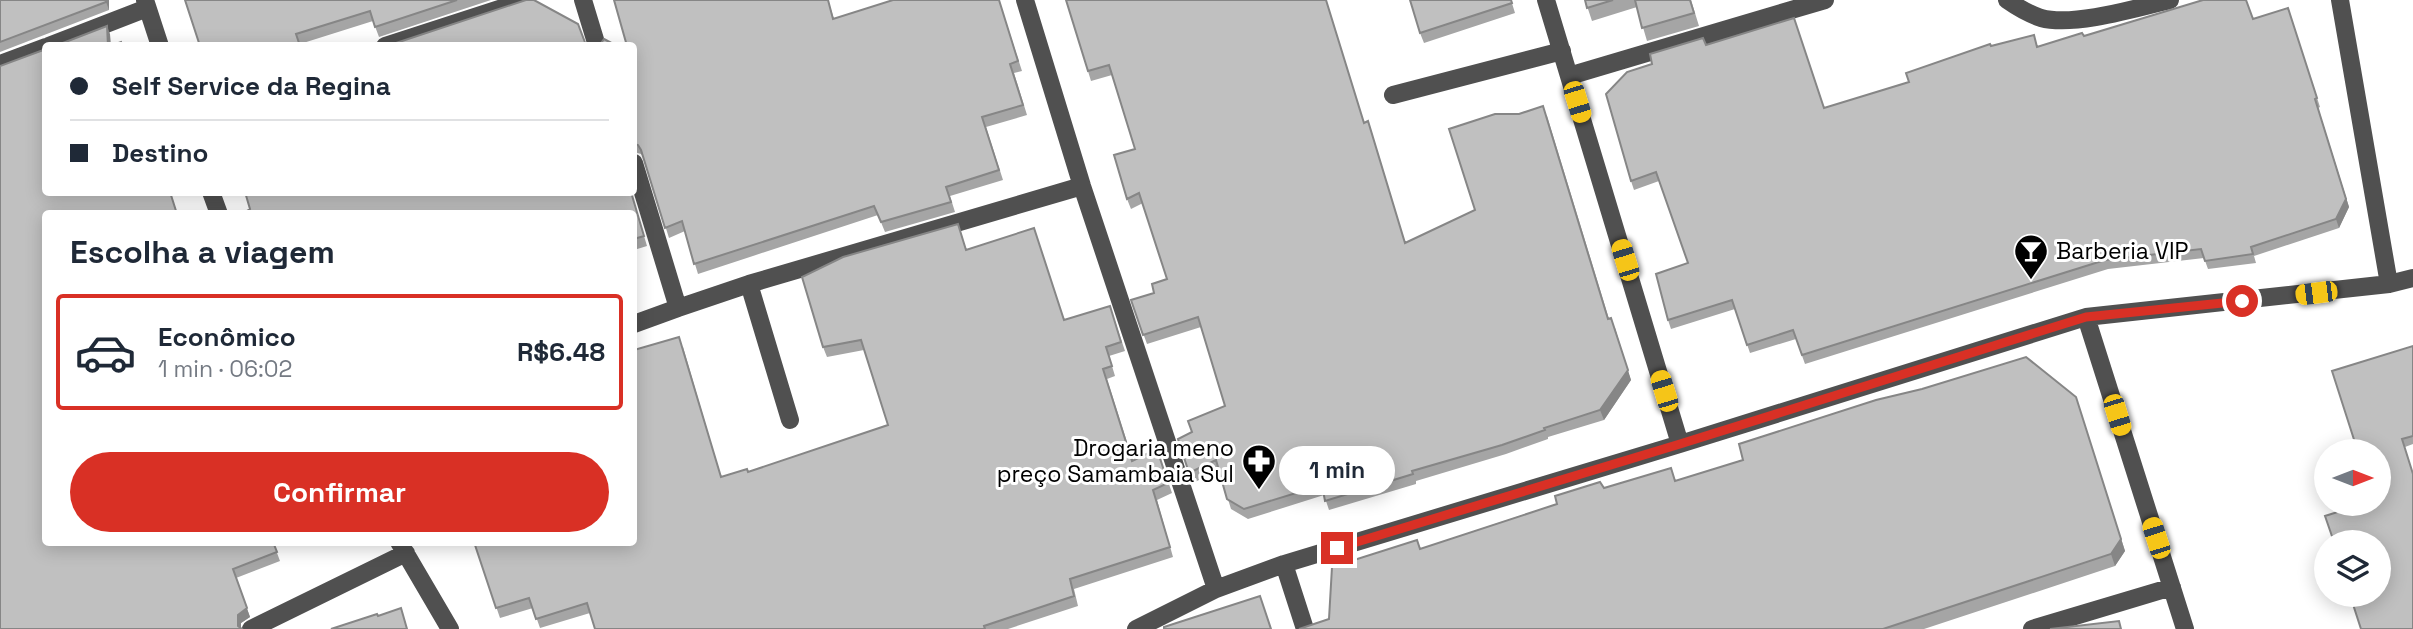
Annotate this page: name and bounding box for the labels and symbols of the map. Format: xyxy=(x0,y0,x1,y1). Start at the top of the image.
car xyxy=(1561,79,1594,125)
bar icon: Barberia VIP xyxy=(2012,232,2050,281)
place label: Barberia VIP xyxy=(2056,236,2189,266)
car xyxy=(1609,237,1642,283)
car xyxy=(2294,280,2339,306)
route start xyxy=(2226,285,2258,317)
car xyxy=(1648,368,1681,414)
car xyxy=(2101,392,2134,438)
place label: Drogaria meno preço Samambaia Sul xyxy=(997,433,1234,489)
north arrow xyxy=(2314,439,2390,516)
pharmacy icon: Drogaria meno preço Samambaia Sul xyxy=(1240,442,1278,491)
callout: 1 min xyxy=(1279,447,1395,496)
car xyxy=(2140,515,2173,561)
route end xyxy=(1321,532,1353,564)

